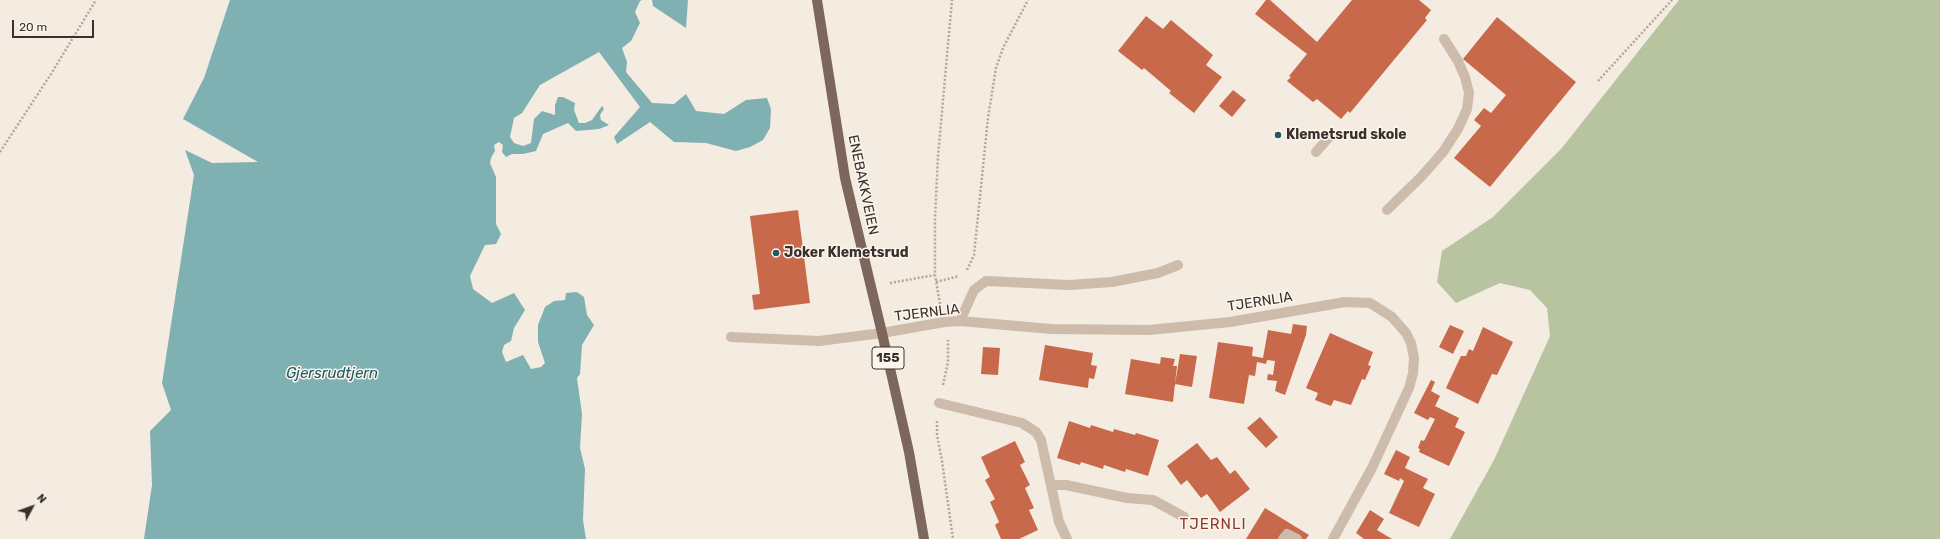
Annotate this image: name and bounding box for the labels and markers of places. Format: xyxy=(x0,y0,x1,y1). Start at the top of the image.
place label: Klemetsrud skole xyxy=(1286,127,1407,143)
marker: Klemetsrud skole xyxy=(1273,130,1283,140)
place label: Joker Klemetsrud xyxy=(784,245,909,261)
marker: Joker Klemetsrud xyxy=(771,248,781,258)

